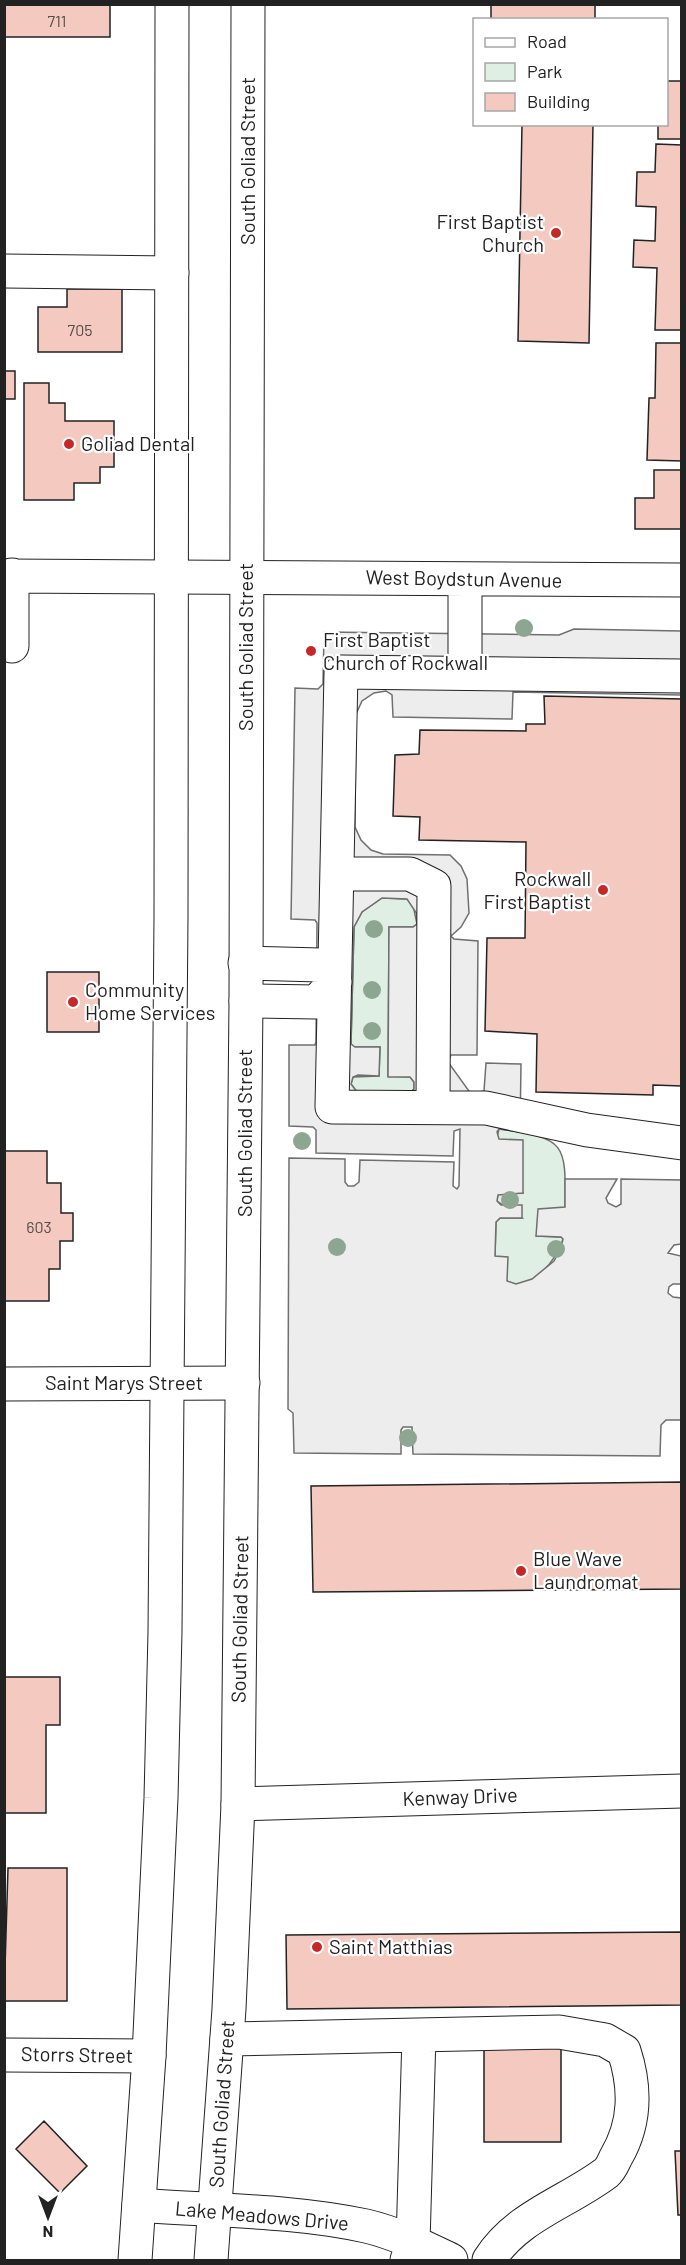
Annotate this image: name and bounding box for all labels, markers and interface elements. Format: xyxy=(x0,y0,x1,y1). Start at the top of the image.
house number: 711 xyxy=(48,11,66,30)
legend xyxy=(473,18,668,126)
text: Road xyxy=(527,30,567,52)
text: Park xyxy=(527,60,562,82)
street label: South Goliad Street xyxy=(235,77,259,245)
text: Building xyxy=(527,90,590,112)
place label: First Baptist Church xyxy=(437,209,544,256)
marker: First Baptist Church xyxy=(549,226,563,240)
house number: 705 xyxy=(68,320,92,339)
place label: Goliad Dental xyxy=(81,431,195,455)
marker: Goliad Dental xyxy=(62,437,76,451)
street label: South Goliad Street xyxy=(233,563,257,731)
street label: West Boydstun Avenue xyxy=(365,564,563,592)
place label: First Baptist Church of Rockwall xyxy=(323,627,488,674)
marker: First Baptist Church of Rockwall xyxy=(304,644,318,658)
place label: Rockwall First Baptist xyxy=(484,866,591,913)
marker: Rockwall First Baptist xyxy=(596,883,610,897)
place label: Community Home Services xyxy=(85,977,215,1024)
marker: Community Home Services xyxy=(66,995,80,1009)
street label: South Goliad Street xyxy=(232,1049,256,1217)
house number: 603 xyxy=(26,1217,52,1236)
street label: Saint Marys Street xyxy=(45,1370,203,1394)
street label: South Goliad Street xyxy=(226,1535,252,1703)
place label: Blue Wave Laundromat xyxy=(533,1546,639,1593)
marker: Blue Wave Laundromat xyxy=(514,1564,528,1578)
street label: Kenway Drive xyxy=(402,1782,518,1810)
place label: Saint Matthias xyxy=(329,1934,453,1958)
marker: Saint Matthias xyxy=(310,1940,324,1954)
street label: South Goliad Street xyxy=(203,2019,239,2189)
street label: Storrs Street xyxy=(21,2041,133,2067)
north arrow xyxy=(18,2187,78,2247)
street label: Lake Meadows Drive xyxy=(174,2195,350,2235)
text: N xyxy=(43,2223,53,2242)

